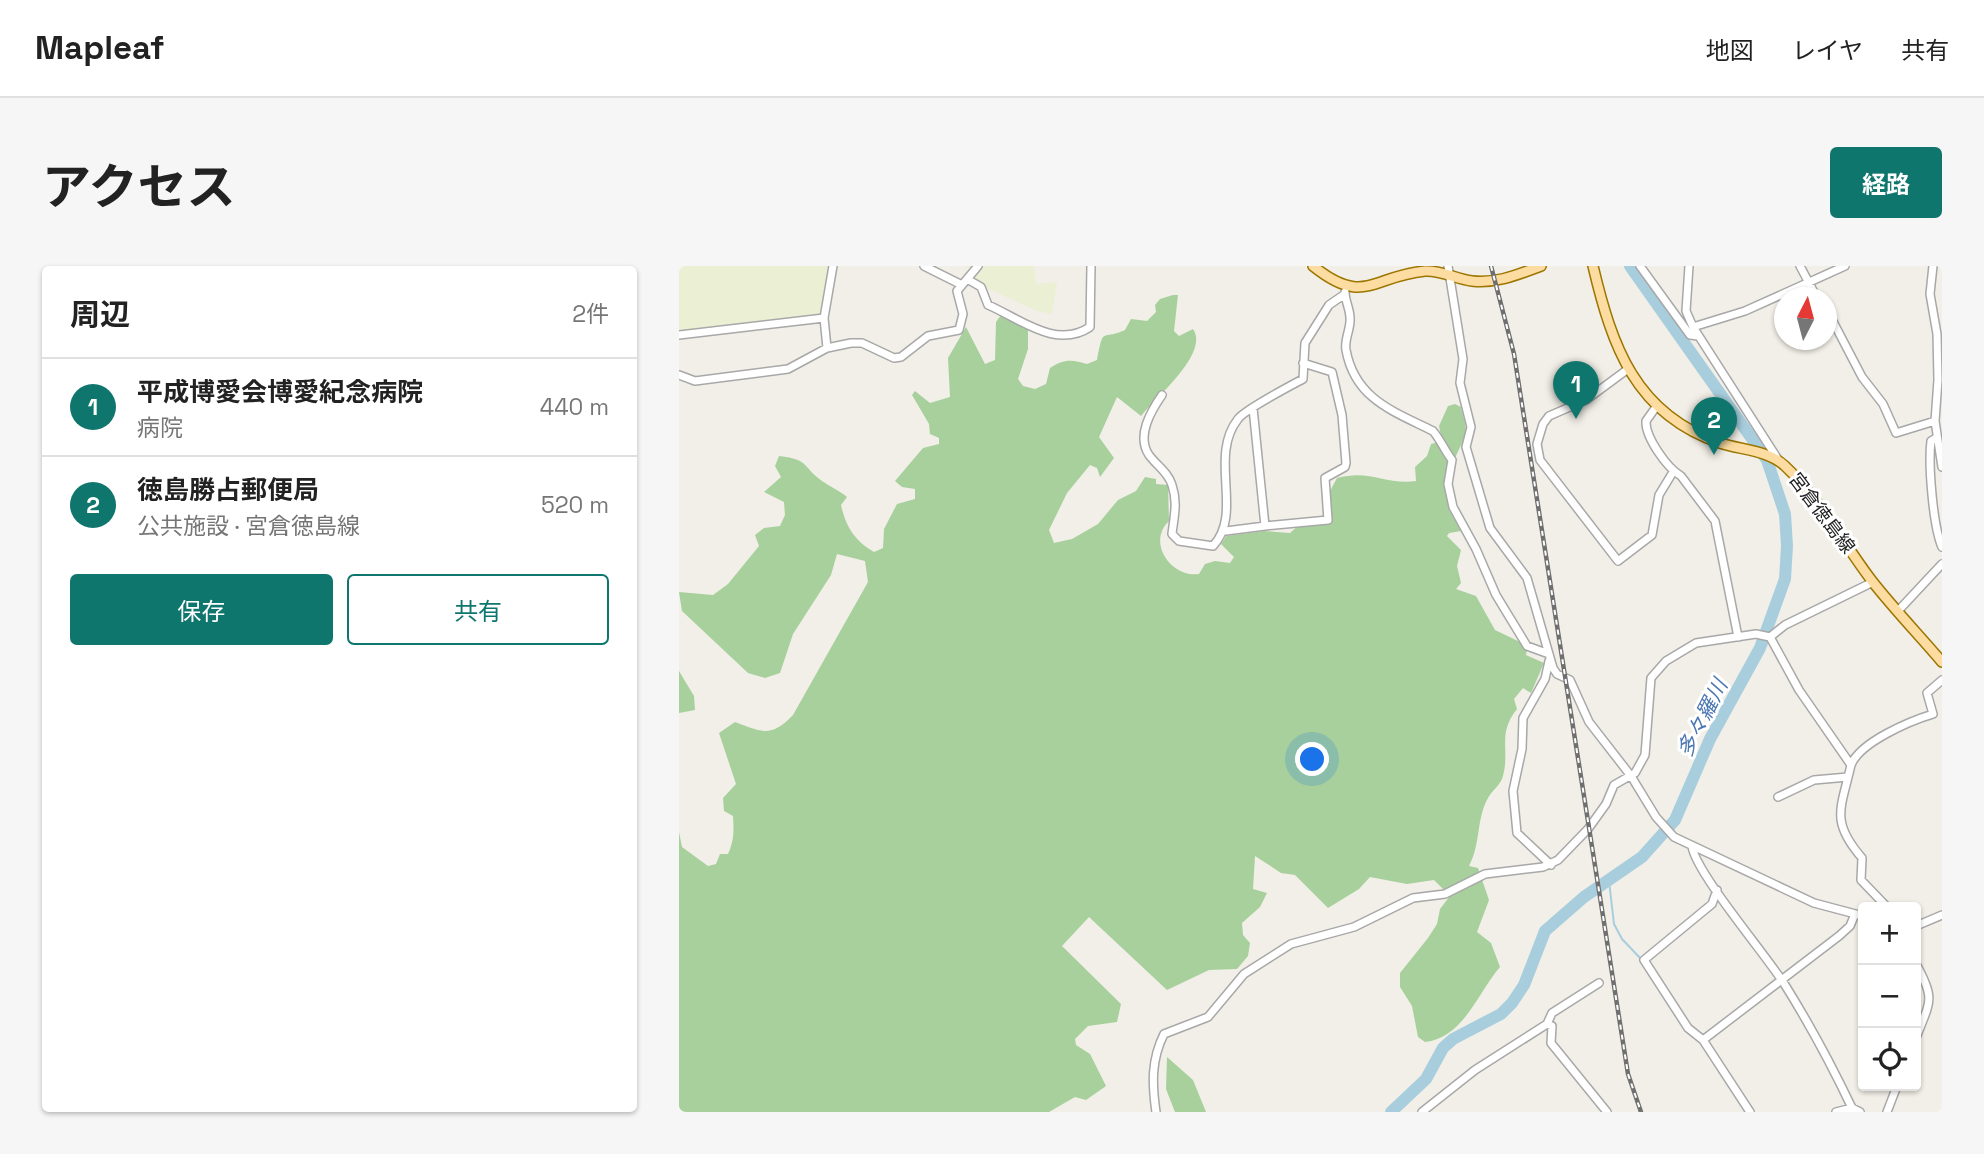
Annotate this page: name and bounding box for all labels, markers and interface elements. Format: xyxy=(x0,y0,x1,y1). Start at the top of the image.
text: Mapleaf xyxy=(35,27,164,69)
text: 地図 xyxy=(1706,35,1754,66)
text: レイヤ xyxy=(1792,35,1863,66)
text: 共有 xyxy=(1901,35,1949,66)
button: 経路 xyxy=(1830,147,1942,218)
text: アクセス xyxy=(42,156,236,218)
north arrow xyxy=(1774,287,1837,350)
text: 周辺 xyxy=(70,295,130,334)
text: 2件 xyxy=(572,299,609,329)
pin: 1 xyxy=(1553,361,1599,419)
text: 平成博愛会博愛紀念病院 xyxy=(137,375,423,409)
text: 1 xyxy=(88,392,98,422)
text: 440 m xyxy=(540,392,609,422)
pin: 2 xyxy=(1691,397,1737,455)
text: 病院 xyxy=(137,413,183,443)
street label: 宮倉徳島線 xyxy=(1783,468,1861,558)
text: 徳島勝占郵便局 xyxy=(137,473,319,507)
text: 2 xyxy=(86,490,100,520)
text: 520 m xyxy=(541,490,609,520)
text: 公共施設 · 宮倉徳島線 xyxy=(137,511,360,541)
button: 保存 xyxy=(70,574,333,645)
button: 共有 xyxy=(347,574,609,645)
water label: 多々羅川 xyxy=(1671,673,1734,762)
your location xyxy=(1295,742,1329,776)
map controls xyxy=(1858,902,1921,1091)
button: + xyxy=(1858,902,1921,965)
button: − xyxy=(1858,965,1921,1028)
button: locate xyxy=(1858,1028,1921,1091)

